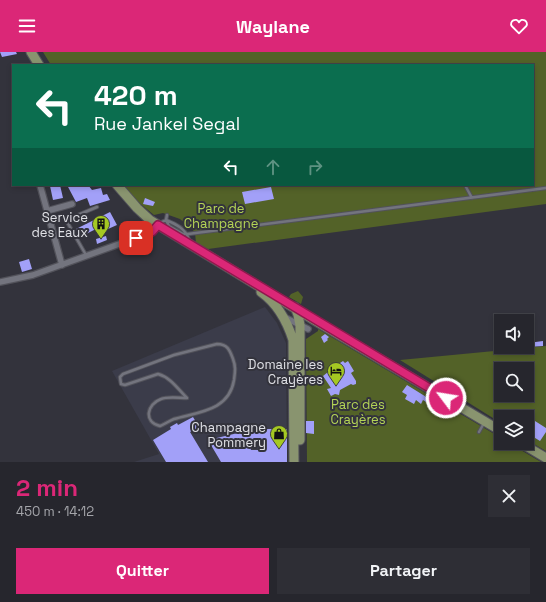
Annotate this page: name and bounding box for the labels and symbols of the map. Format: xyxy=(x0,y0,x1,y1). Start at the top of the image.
park label: Parc de Champagne xyxy=(184,200,258,232)
place label: Service des Eaux xyxy=(31,209,88,241)
building icon: Service des Eaux xyxy=(91,214,111,239)
pin xyxy=(119,221,153,255)
place label: Domaine les Crayères xyxy=(248,356,323,388)
hotel icon: Domaine les Crayères xyxy=(326,361,346,386)
position arrow xyxy=(425,377,467,419)
park label: Parc des Crayères xyxy=(330,396,386,428)
place label: Champagne Pommery xyxy=(191,419,266,451)
shop icon: Champagne Pommery xyxy=(269,424,289,449)

